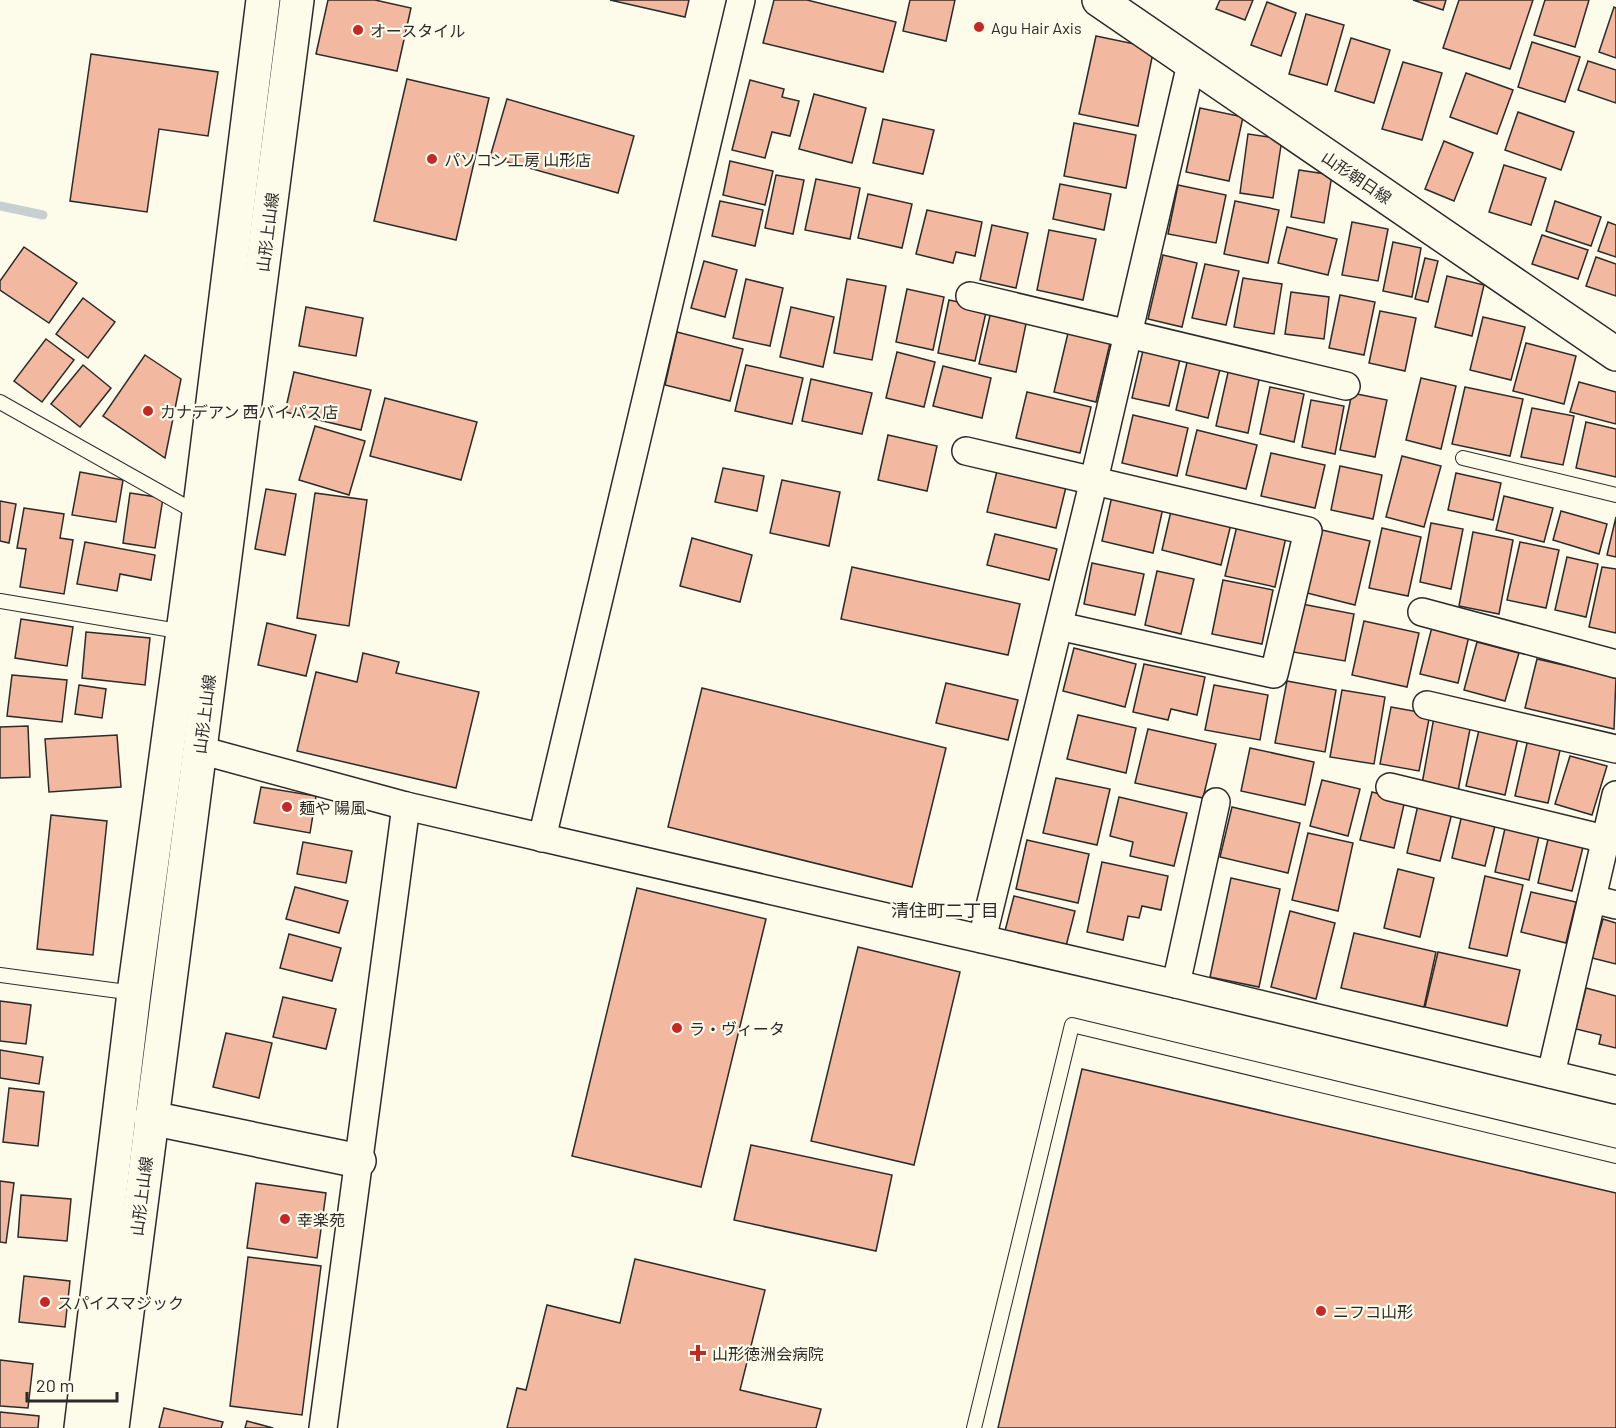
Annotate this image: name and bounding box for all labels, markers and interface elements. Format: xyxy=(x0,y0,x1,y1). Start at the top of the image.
place label: Agu Hair Axis xyxy=(991,18,1082,37)
marker: Agu Hair Axis xyxy=(972,20,986,34)
place label: オースタイル xyxy=(370,21,465,40)
marker: オースタイル xyxy=(351,23,365,37)
street label: 山形朝日線 xyxy=(1319,147,1395,207)
place label: パソコン工房 山形店 xyxy=(444,150,591,169)
marker: パソコン工房 山形店 xyxy=(425,152,439,166)
street label: 山形上山線 xyxy=(253,191,281,273)
place label: カナデアン 西バイパス店 xyxy=(160,402,338,421)
marker: カナデアン 西バイパス店 xyxy=(141,404,155,418)
street label: 山形上山線 xyxy=(190,673,218,755)
place label: 麺や 陽風 xyxy=(299,798,366,817)
marker: 麺や 陽風 xyxy=(280,800,294,814)
district label: 清住町二丁目 xyxy=(891,899,999,921)
place label: ラ・ヴィータ xyxy=(689,1019,785,1038)
marker: ラ・ヴィータ xyxy=(670,1021,684,1035)
street label: 山形上山線 xyxy=(127,1155,155,1237)
place label: 幸楽苑 xyxy=(297,1210,345,1229)
marker: 幸楽苑 xyxy=(278,1212,292,1226)
place label: スパイスマジック xyxy=(57,1293,184,1312)
marker: スパイスマジック xyxy=(38,1295,52,1309)
place label: ニフコ山形 xyxy=(1333,1302,1413,1321)
marker: ニフコ山形 xyxy=(1314,1304,1328,1318)
marker: 山形徳洲会病院 xyxy=(689,1344,707,1362)
place label: 山形徳洲会病院 xyxy=(712,1344,824,1363)
scale bar xyxy=(27,1365,117,1403)
text: 20 m xyxy=(36,1374,74,1396)

